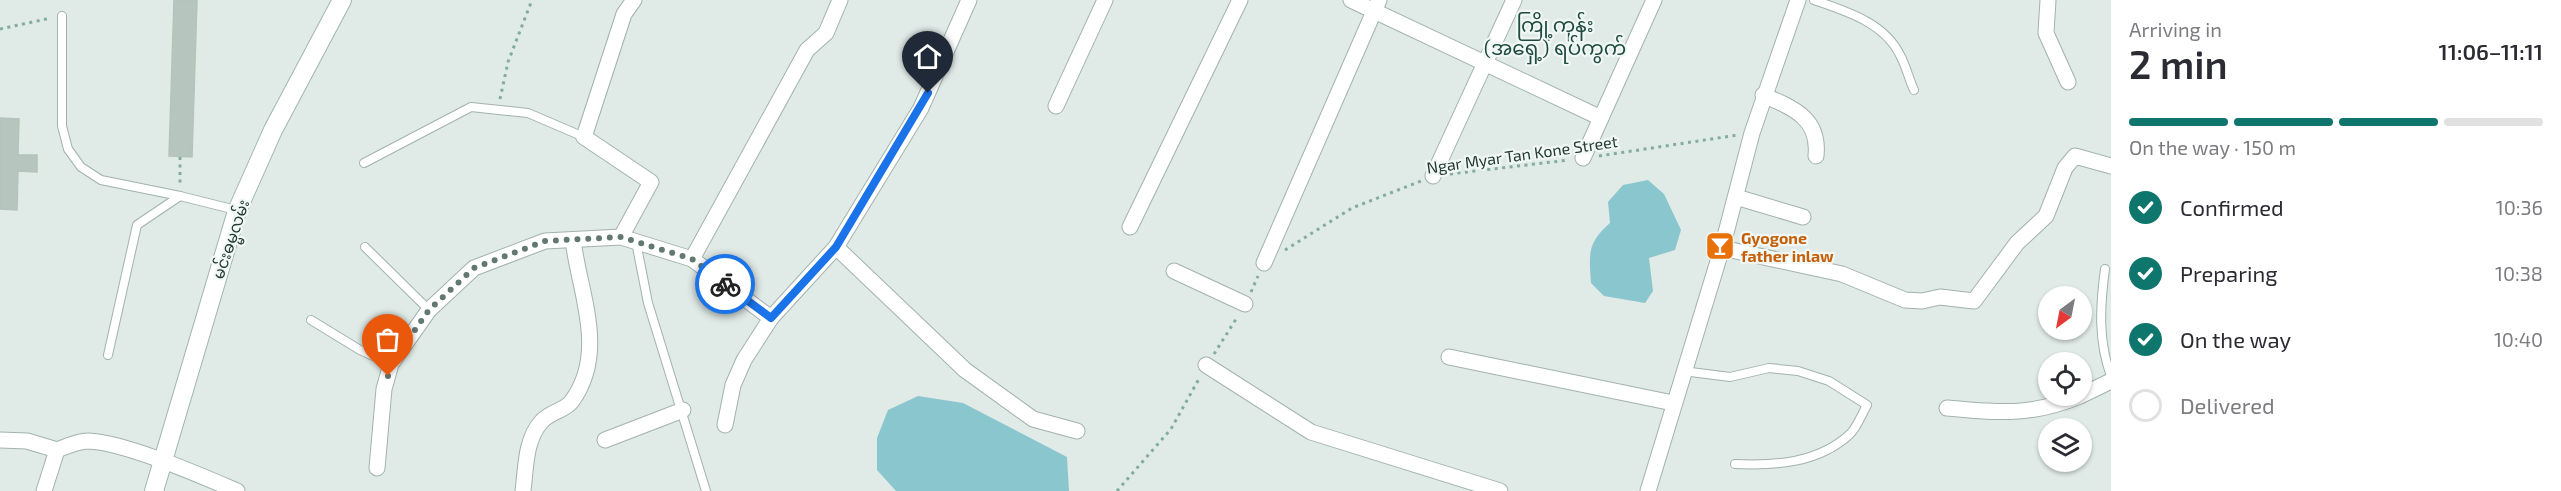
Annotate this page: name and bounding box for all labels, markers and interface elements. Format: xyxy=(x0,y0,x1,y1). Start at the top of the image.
district label: ကြို့ကုန်း (အရှေ့) ရပ်ကွက် xyxy=(1484,11,1626,65)
text: Arriving in xyxy=(2129,17,2222,41)
pin xyxy=(902,31,953,93)
text: 11:06–11:11 xyxy=(2439,38,2543,64)
icon: home xyxy=(911,40,944,73)
text: 2 min xyxy=(2129,40,2228,87)
street label: Ngar Myar Tan Kone Street xyxy=(1425,131,1619,177)
text: On the way · 150 m xyxy=(2129,135,2296,159)
icon: check xyxy=(2129,191,2162,224)
text: Confirmed xyxy=(2180,194,2284,220)
text: 10:36 xyxy=(2496,195,2543,219)
street label: မင်းဓမ္မလမ်း xyxy=(207,196,258,283)
place label: Gyogone father inlaw xyxy=(1741,228,1834,265)
bar icon: Gyogone father inlaw xyxy=(1704,230,1736,262)
courier xyxy=(695,254,755,314)
icon: check xyxy=(2129,257,2162,290)
text: Preparing xyxy=(2180,260,2278,286)
text: 10:38 xyxy=(2495,261,2543,285)
icon: bike xyxy=(709,268,742,301)
north arrow xyxy=(2038,286,2092,340)
map controls xyxy=(2038,286,2092,472)
pin xyxy=(362,314,413,376)
icon: bag xyxy=(371,323,404,356)
icon: check xyxy=(2129,323,2162,356)
text: On the way xyxy=(2180,326,2291,352)
text: 10:40 xyxy=(2494,327,2543,351)
button: locate xyxy=(2038,352,2092,406)
text: Delivered xyxy=(2180,392,2275,418)
button: layers xyxy=(2038,418,2092,472)

